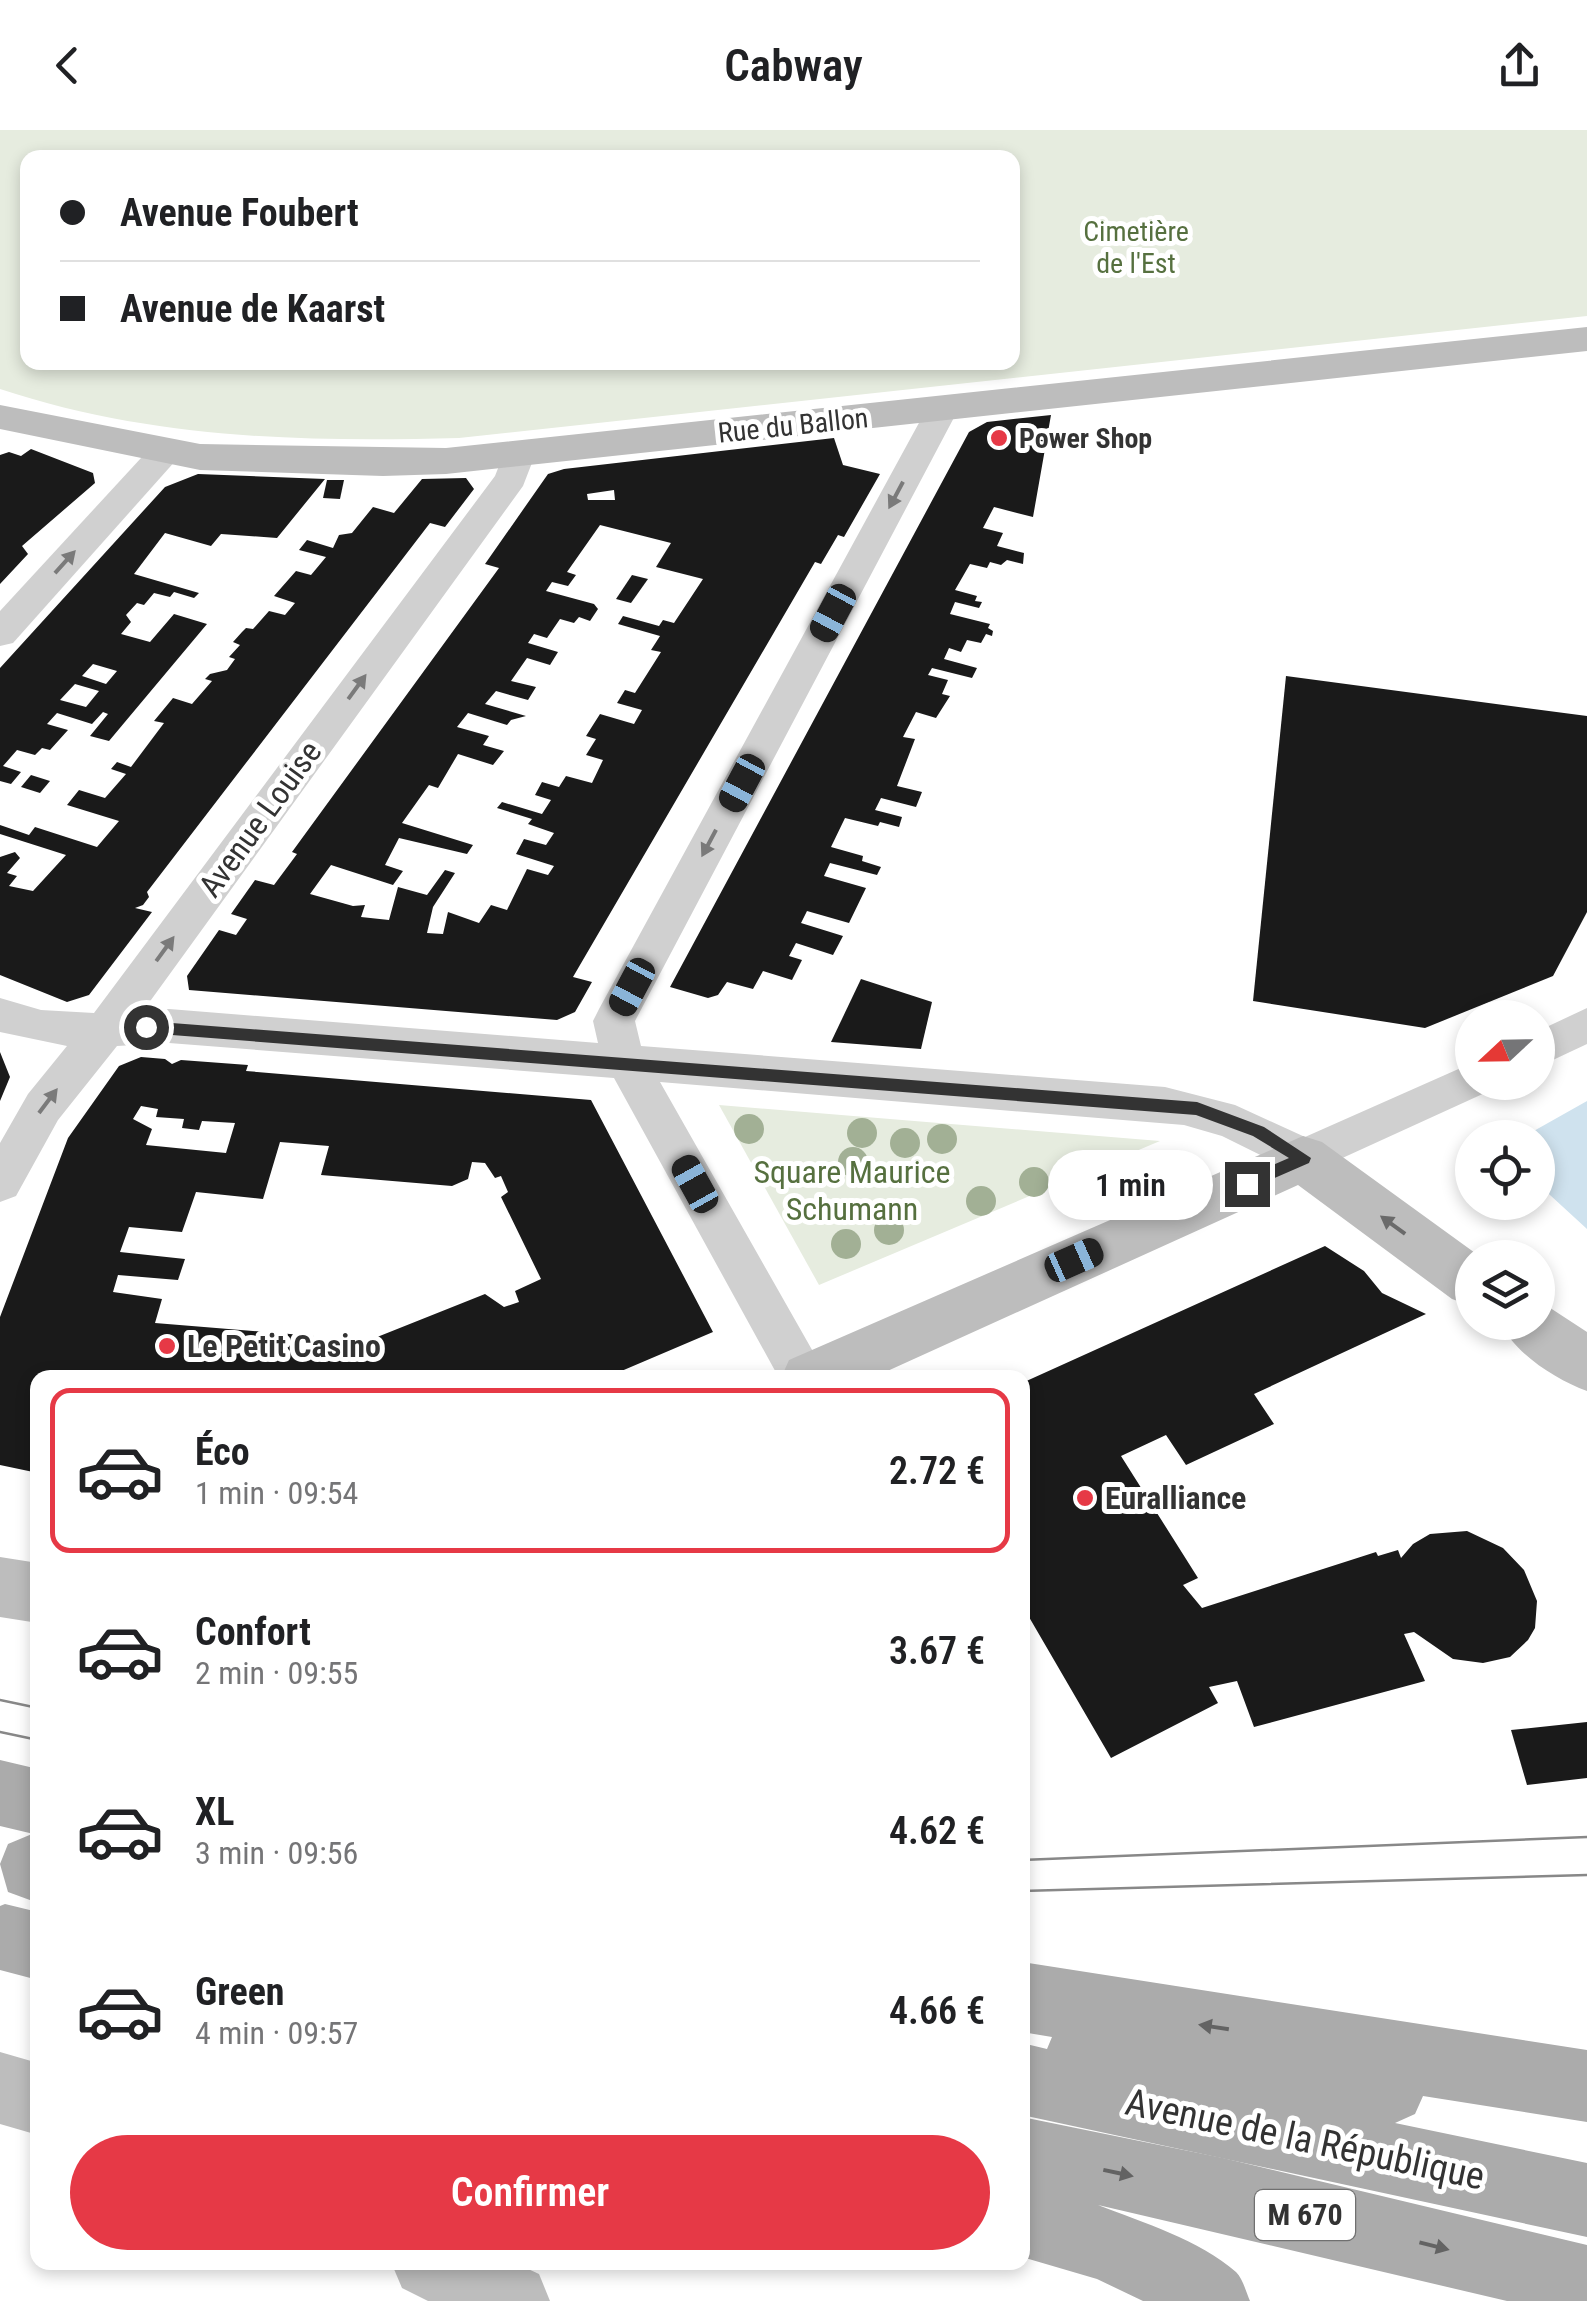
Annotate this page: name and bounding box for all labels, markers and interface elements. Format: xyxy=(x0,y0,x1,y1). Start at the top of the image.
icon: back xyxy=(40,38,95,93)
icon: share xyxy=(1492,38,1547,93)
text: Cabway xyxy=(724,39,863,92)
text: Avenue Foubert xyxy=(120,191,359,235)
park label: Cimetière de l'Est xyxy=(1083,215,1189,280)
text: Avenue de Kaarst xyxy=(120,287,385,331)
street label: Rue du Ballon xyxy=(716,401,870,450)
place label: Power Shop xyxy=(1019,422,1152,455)
marker: Power Shop xyxy=(988,427,1010,449)
one-way arrow xyxy=(888,481,905,510)
one-way arrow xyxy=(54,550,76,575)
car xyxy=(806,579,860,647)
one-way arrow xyxy=(347,674,367,700)
street label: Avenue Louise xyxy=(191,734,329,904)
car xyxy=(715,749,769,817)
one-way arrow xyxy=(701,829,718,858)
one-way arrow xyxy=(155,936,174,962)
car xyxy=(605,953,659,1021)
north arrow xyxy=(1455,1000,1555,1100)
map controls xyxy=(1455,1000,1555,1340)
route start xyxy=(124,1005,169,1050)
one-way arrow xyxy=(38,1088,58,1114)
button: locate xyxy=(1455,1120,1555,1220)
callout: 1 min xyxy=(1047,1149,1212,1219)
car xyxy=(667,1150,723,1218)
park label: Square Maurice Schumann xyxy=(753,1153,951,1228)
route end xyxy=(1225,1162,1270,1207)
text: 1 min xyxy=(1095,1166,1166,1204)
one-way arrow xyxy=(1380,1216,1407,1236)
car xyxy=(1040,1234,1108,1286)
button: layers xyxy=(1455,1240,1555,1340)
place label: Le Petit Casino xyxy=(187,1327,381,1365)
marker: Le Petit Casino xyxy=(156,1335,178,1357)
icon: car xyxy=(75,1426,165,1516)
text: Éco xyxy=(195,1430,250,1474)
text: 2.72 € xyxy=(889,1449,985,1493)
text: 1 min · 09:54 xyxy=(195,1474,358,1512)
place label: Euralliance xyxy=(1105,1479,1246,1517)
marker: Euralliance xyxy=(1074,1487,1096,1509)
icon: car xyxy=(75,1606,165,1696)
text: Confort xyxy=(195,1610,311,1654)
text: 3.67 € xyxy=(889,1629,985,1673)
text: 2 min · 09:55 xyxy=(195,1654,358,1692)
icon: car xyxy=(75,1786,165,1876)
text: XL xyxy=(195,1790,234,1834)
text: 4.62 € xyxy=(889,1809,985,1853)
text: 3 min · 09:56 xyxy=(195,1834,358,1872)
icon: car xyxy=(75,1966,165,2056)
text: Green xyxy=(195,1970,285,2014)
text: 4.66 € xyxy=(889,1989,985,2033)
text: 4 min · 09:57 xyxy=(195,2014,358,2052)
one-way arrow xyxy=(1198,2019,1229,2035)
street label: Avenue de la République xyxy=(1122,2079,1488,2199)
button: Confirmer xyxy=(70,2135,990,2250)
one-way arrow xyxy=(1103,2165,1134,2181)
road number: M 670 xyxy=(1255,2190,1355,2240)
one-way arrow xyxy=(1419,2239,1450,2254)

